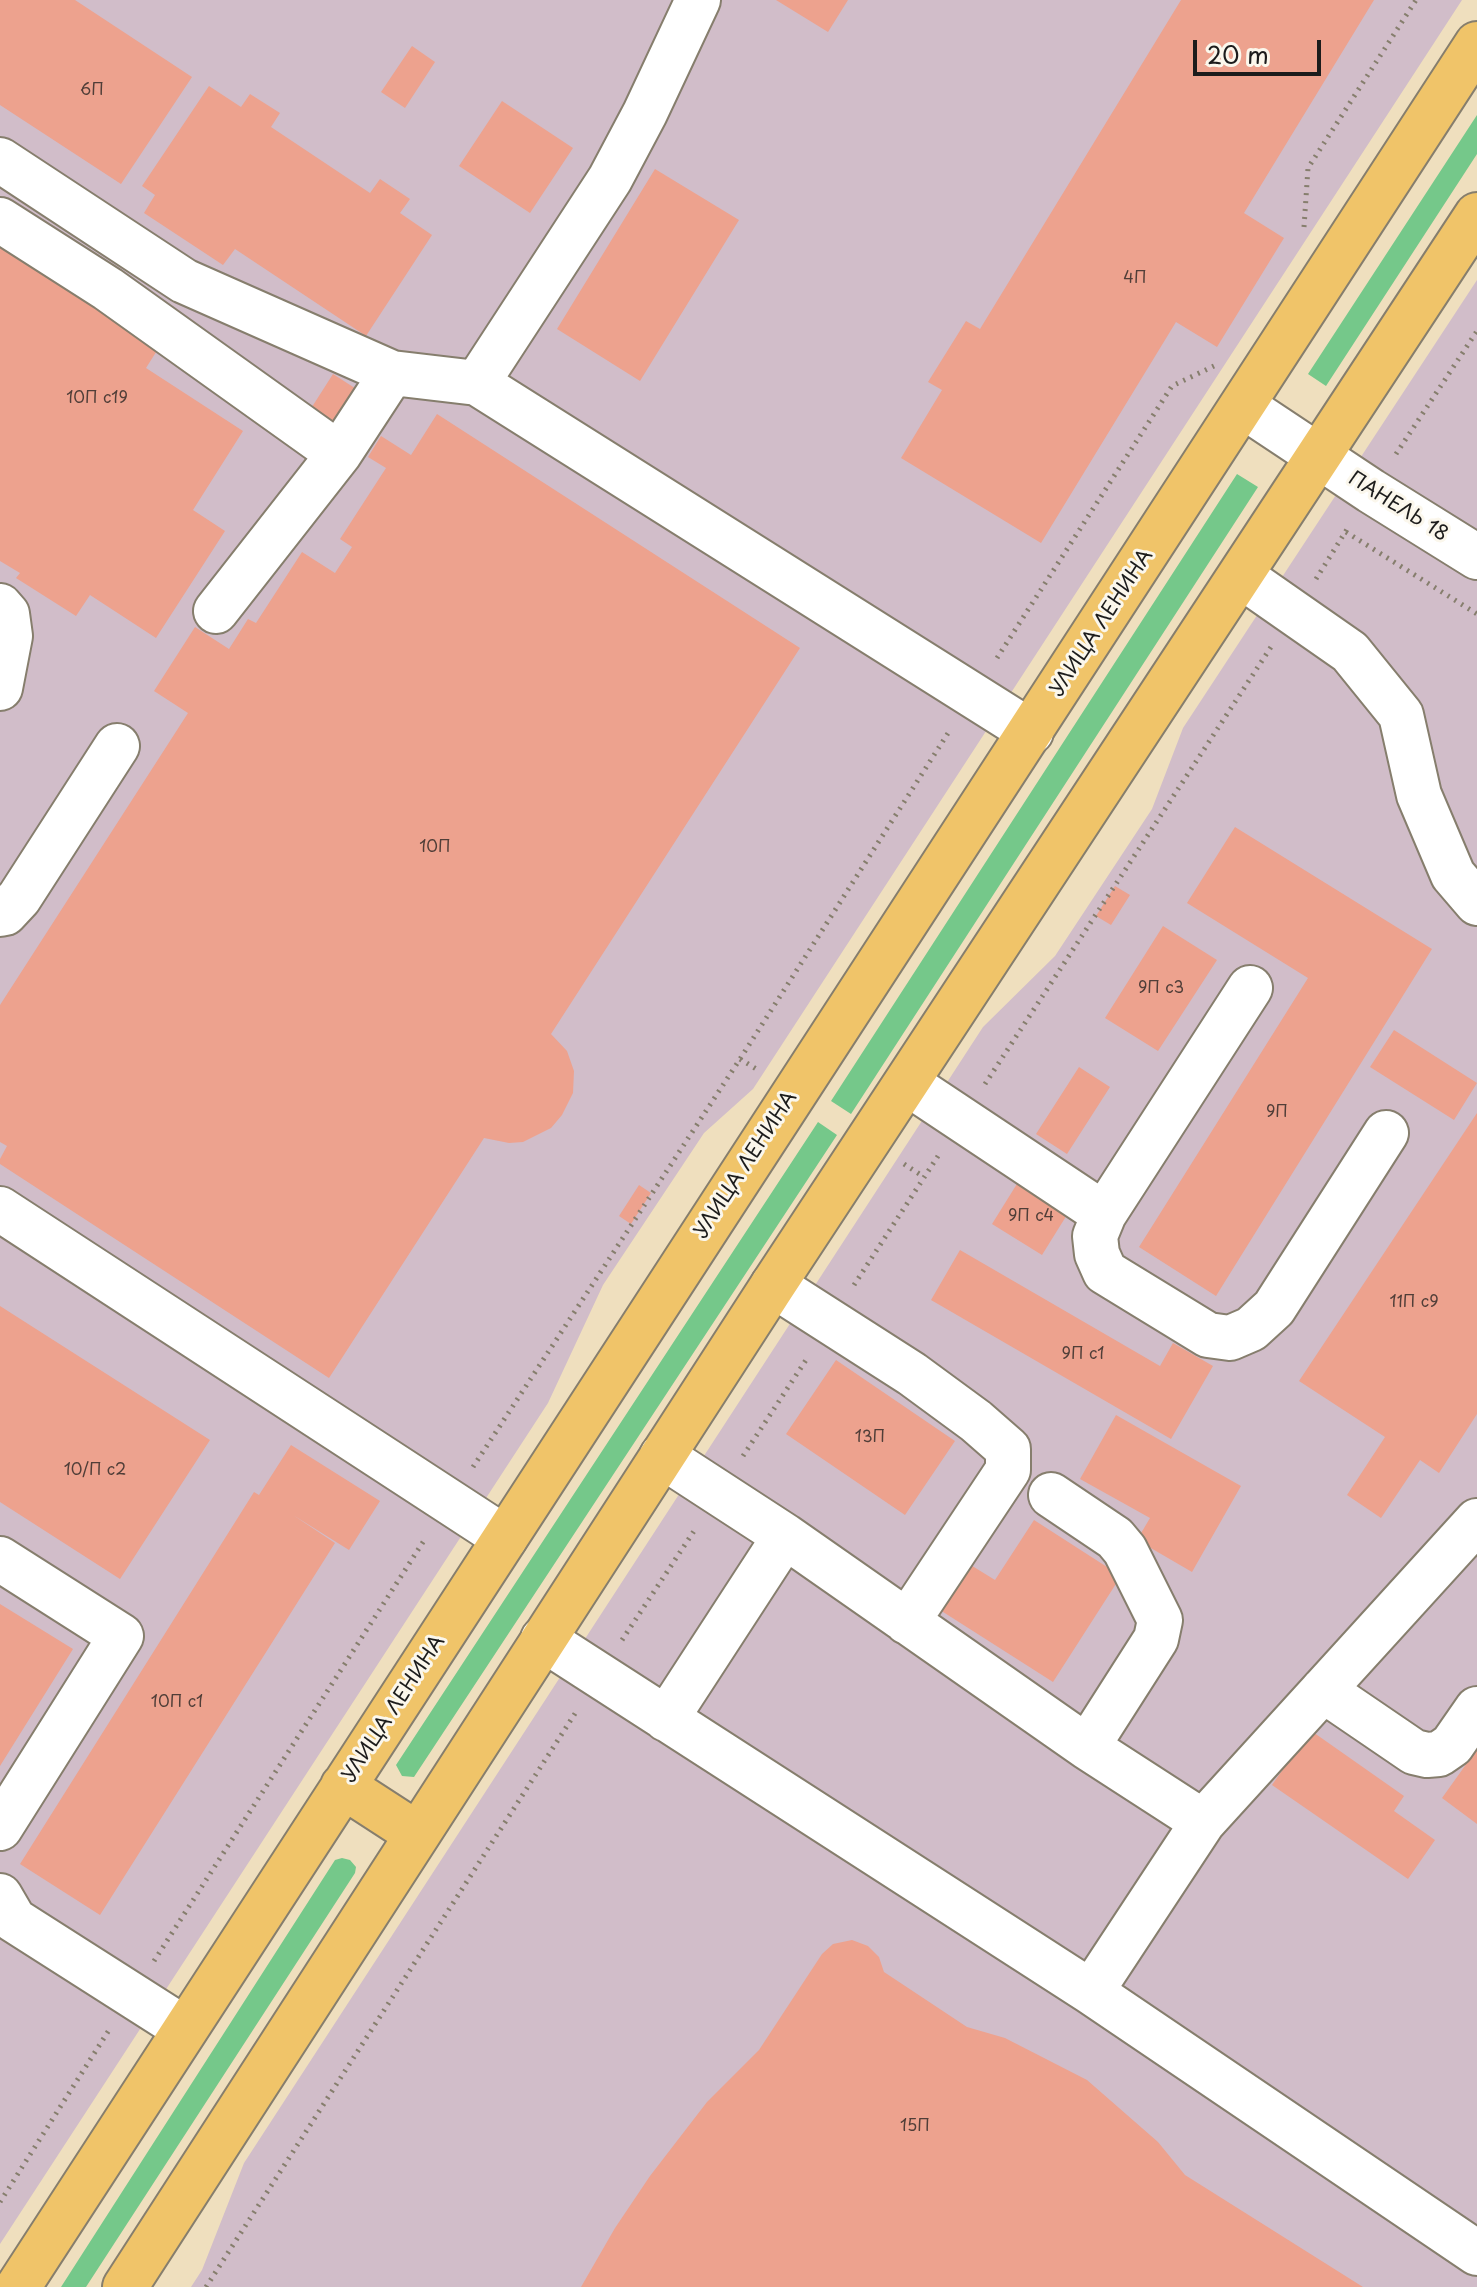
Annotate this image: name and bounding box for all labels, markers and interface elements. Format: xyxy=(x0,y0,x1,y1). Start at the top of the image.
scale bar xyxy=(1197,24,1325,74)
text: 20 m xyxy=(1207,36,1269,72)
house number: 6П xyxy=(80,81,104,101)
house number: 4П xyxy=(1123,269,1147,289)
house number: 10П с19 xyxy=(66,389,128,409)
street label: ПАНЕЛЬ 18 xyxy=(1344,467,1452,547)
street label: УЛИЦА ЛЕНИНА xyxy=(1046,545,1158,701)
house number: 10П xyxy=(419,838,451,858)
house number: 9П с3 xyxy=(1138,979,1184,999)
street label: УЛИЦА ЛЕНИНА xyxy=(690,1087,802,1243)
house number: 9П xyxy=(1266,1103,1288,1123)
house number: 9П с4 xyxy=(1008,1207,1054,1227)
house number: 11П с9 xyxy=(1389,1293,1439,1313)
house number: 9П с1 xyxy=(1062,1345,1104,1365)
house number: 13П xyxy=(855,1428,885,1448)
house number: 10/П с2 xyxy=(64,1461,126,1481)
street label: УЛИЦА ЛЕНИНА xyxy=(338,1631,450,1787)
house number: 10П с1 xyxy=(151,1693,203,1713)
house number: 15П xyxy=(900,2117,930,2137)

